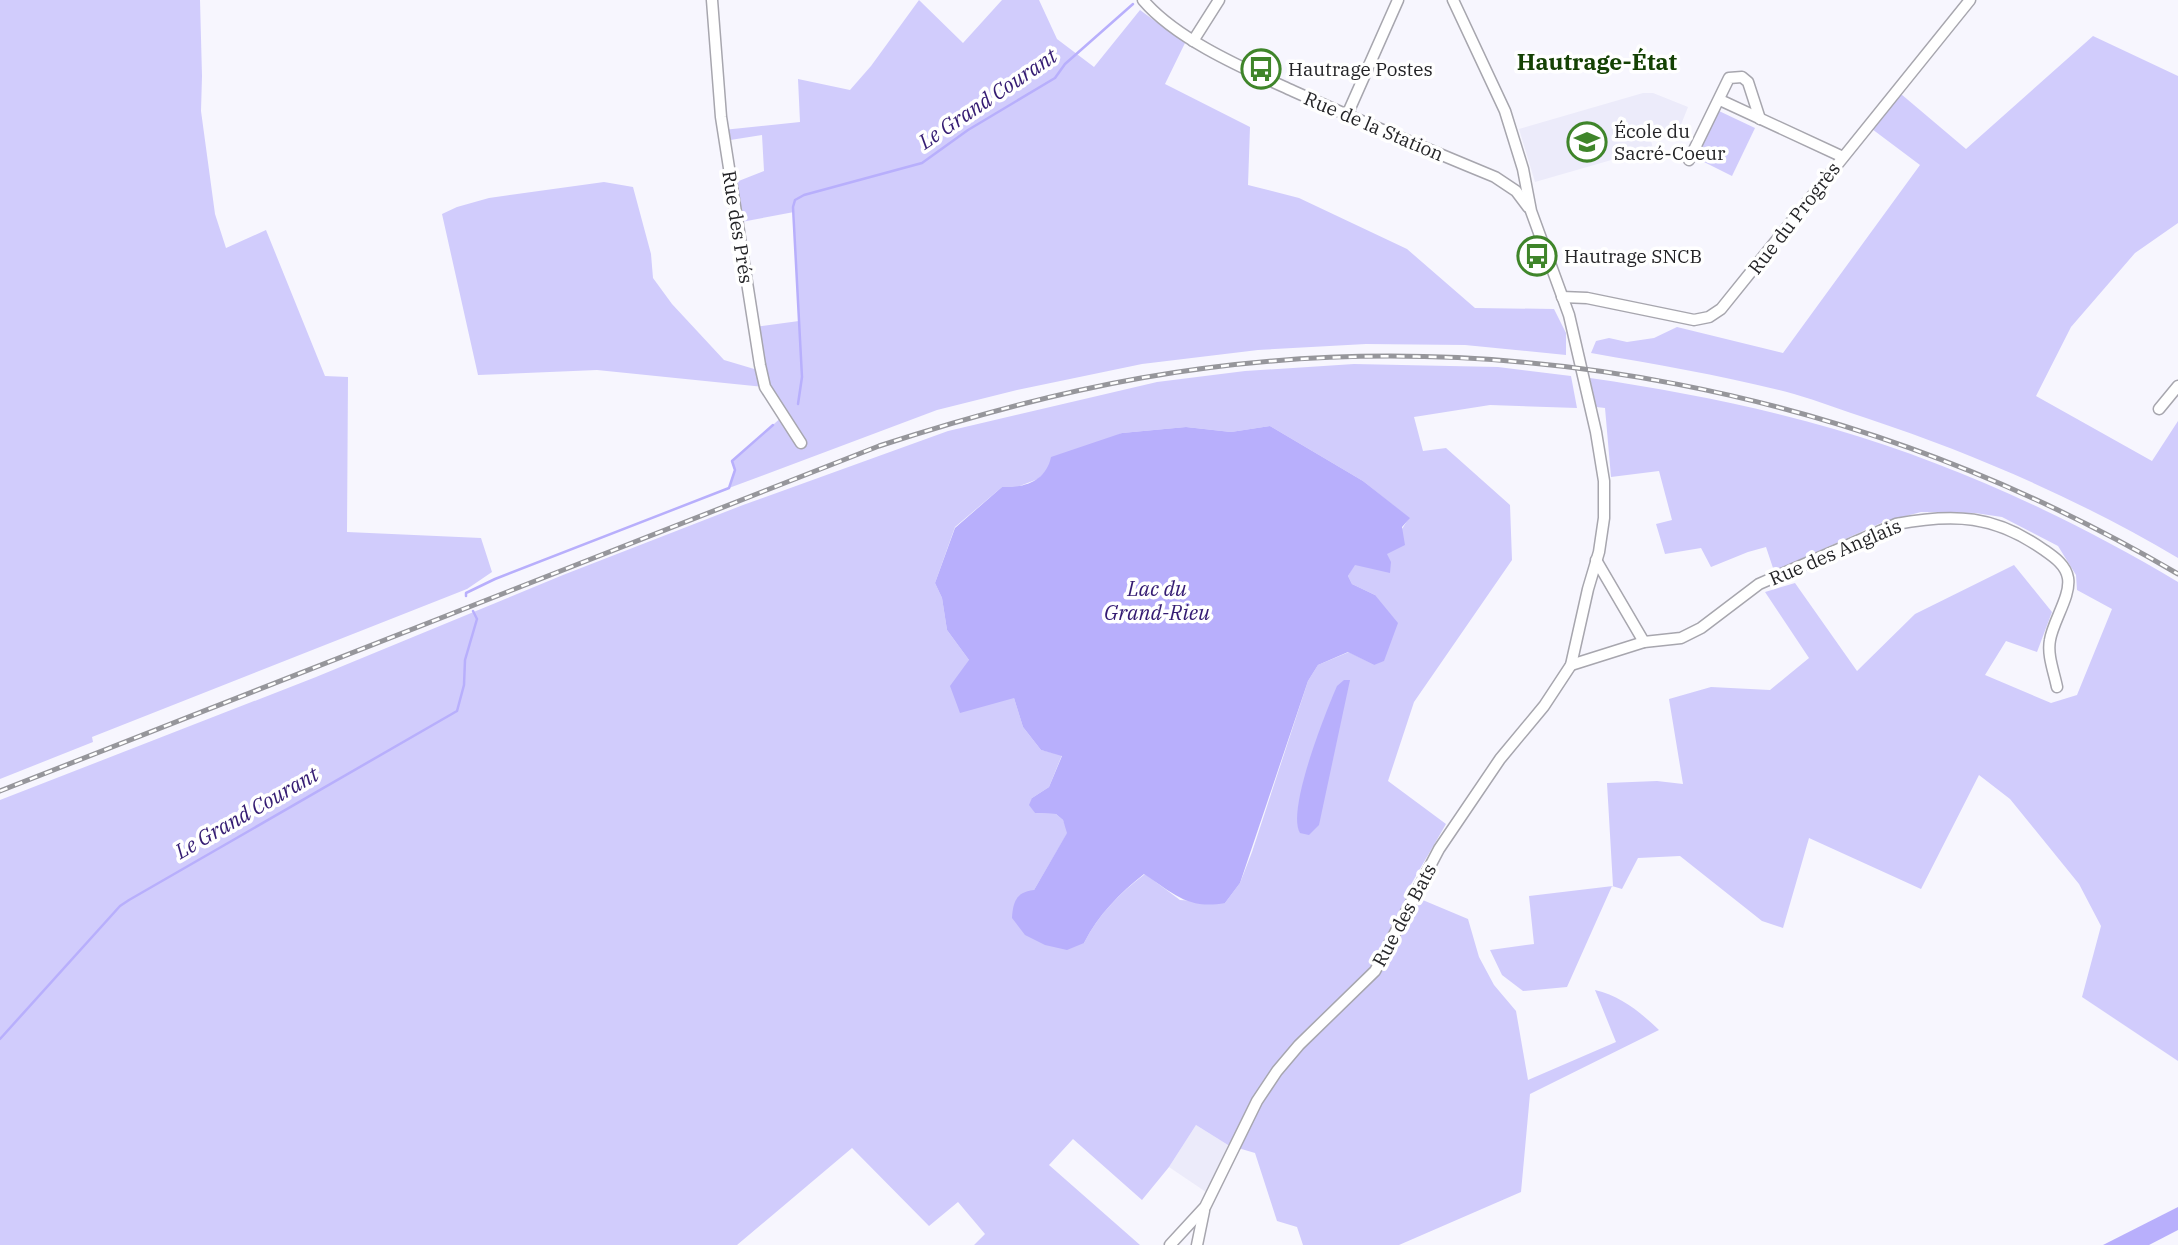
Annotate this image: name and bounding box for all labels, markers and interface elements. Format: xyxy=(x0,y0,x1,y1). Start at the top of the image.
water label: Le Grand Courant xyxy=(912,41,1063,155)
district label: Hautrage-État xyxy=(1517,46,1678,76)
bus stop icon: Hautrage Postes xyxy=(1240,48,1282,90)
place label: Hautrage Postes xyxy=(1288,57,1433,81)
street label: Rue de la Station xyxy=(1301,86,1447,166)
place label: École du Sacré-Coeur xyxy=(1614,119,1726,165)
school or university icon: École du Sacré-Coeur xyxy=(1566,121,1608,163)
street label: Rue du Progrès xyxy=(1743,157,1845,279)
street label: Rue des Prés xyxy=(717,169,759,285)
bus stop icon: Hautrage SNCB xyxy=(1516,235,1558,277)
place label: Hautrage SNCB xyxy=(1564,244,1702,268)
street label: Rue des Anglais xyxy=(1765,513,1905,591)
water label: Lac du Grand-Rieu xyxy=(1104,574,1210,626)
water label: Le Grand Courant xyxy=(169,759,324,865)
street label: Rue des Bats xyxy=(1367,859,1441,971)

